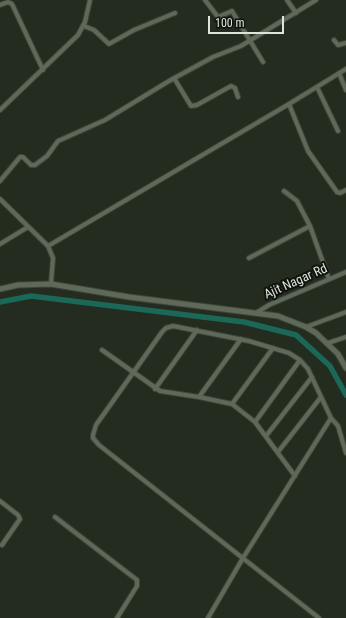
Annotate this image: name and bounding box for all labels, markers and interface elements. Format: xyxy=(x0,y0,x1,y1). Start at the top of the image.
scale bar xyxy=(210,8,286,34)
text: 100 m xyxy=(215,16,245,30)
street label: Ajit Nagar Rd xyxy=(262,261,330,303)

